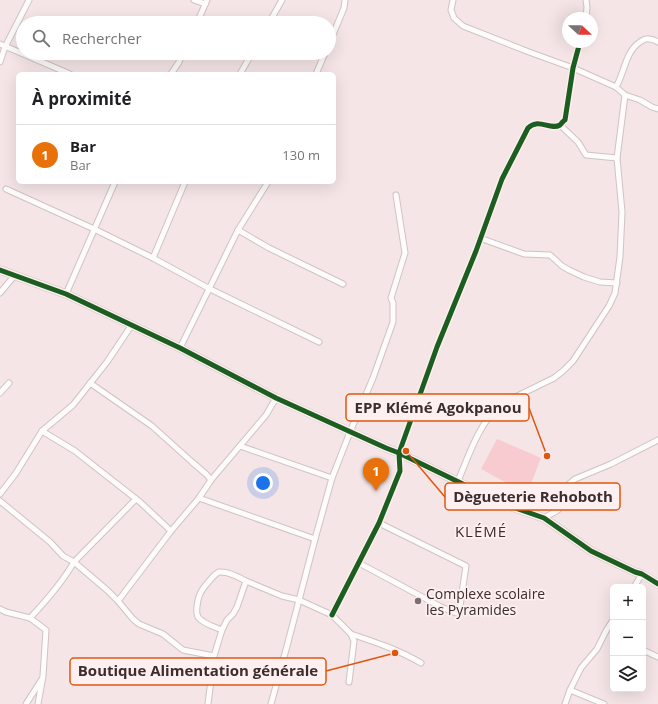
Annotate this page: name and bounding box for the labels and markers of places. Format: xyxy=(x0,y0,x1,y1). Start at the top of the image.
callout: EPP Klémé Agokpanou xyxy=(346,394,529,421)
pin: 1 xyxy=(363,458,389,491)
callout: Dègueterie Rehoboth xyxy=(445,483,620,510)
place label: Complexe scolaire les Pyramides xyxy=(426,584,545,619)
marker: Complexe scolaire les Pyramides xyxy=(413,596,423,606)
callout: Boutique Alimentation générale xyxy=(70,658,326,685)

